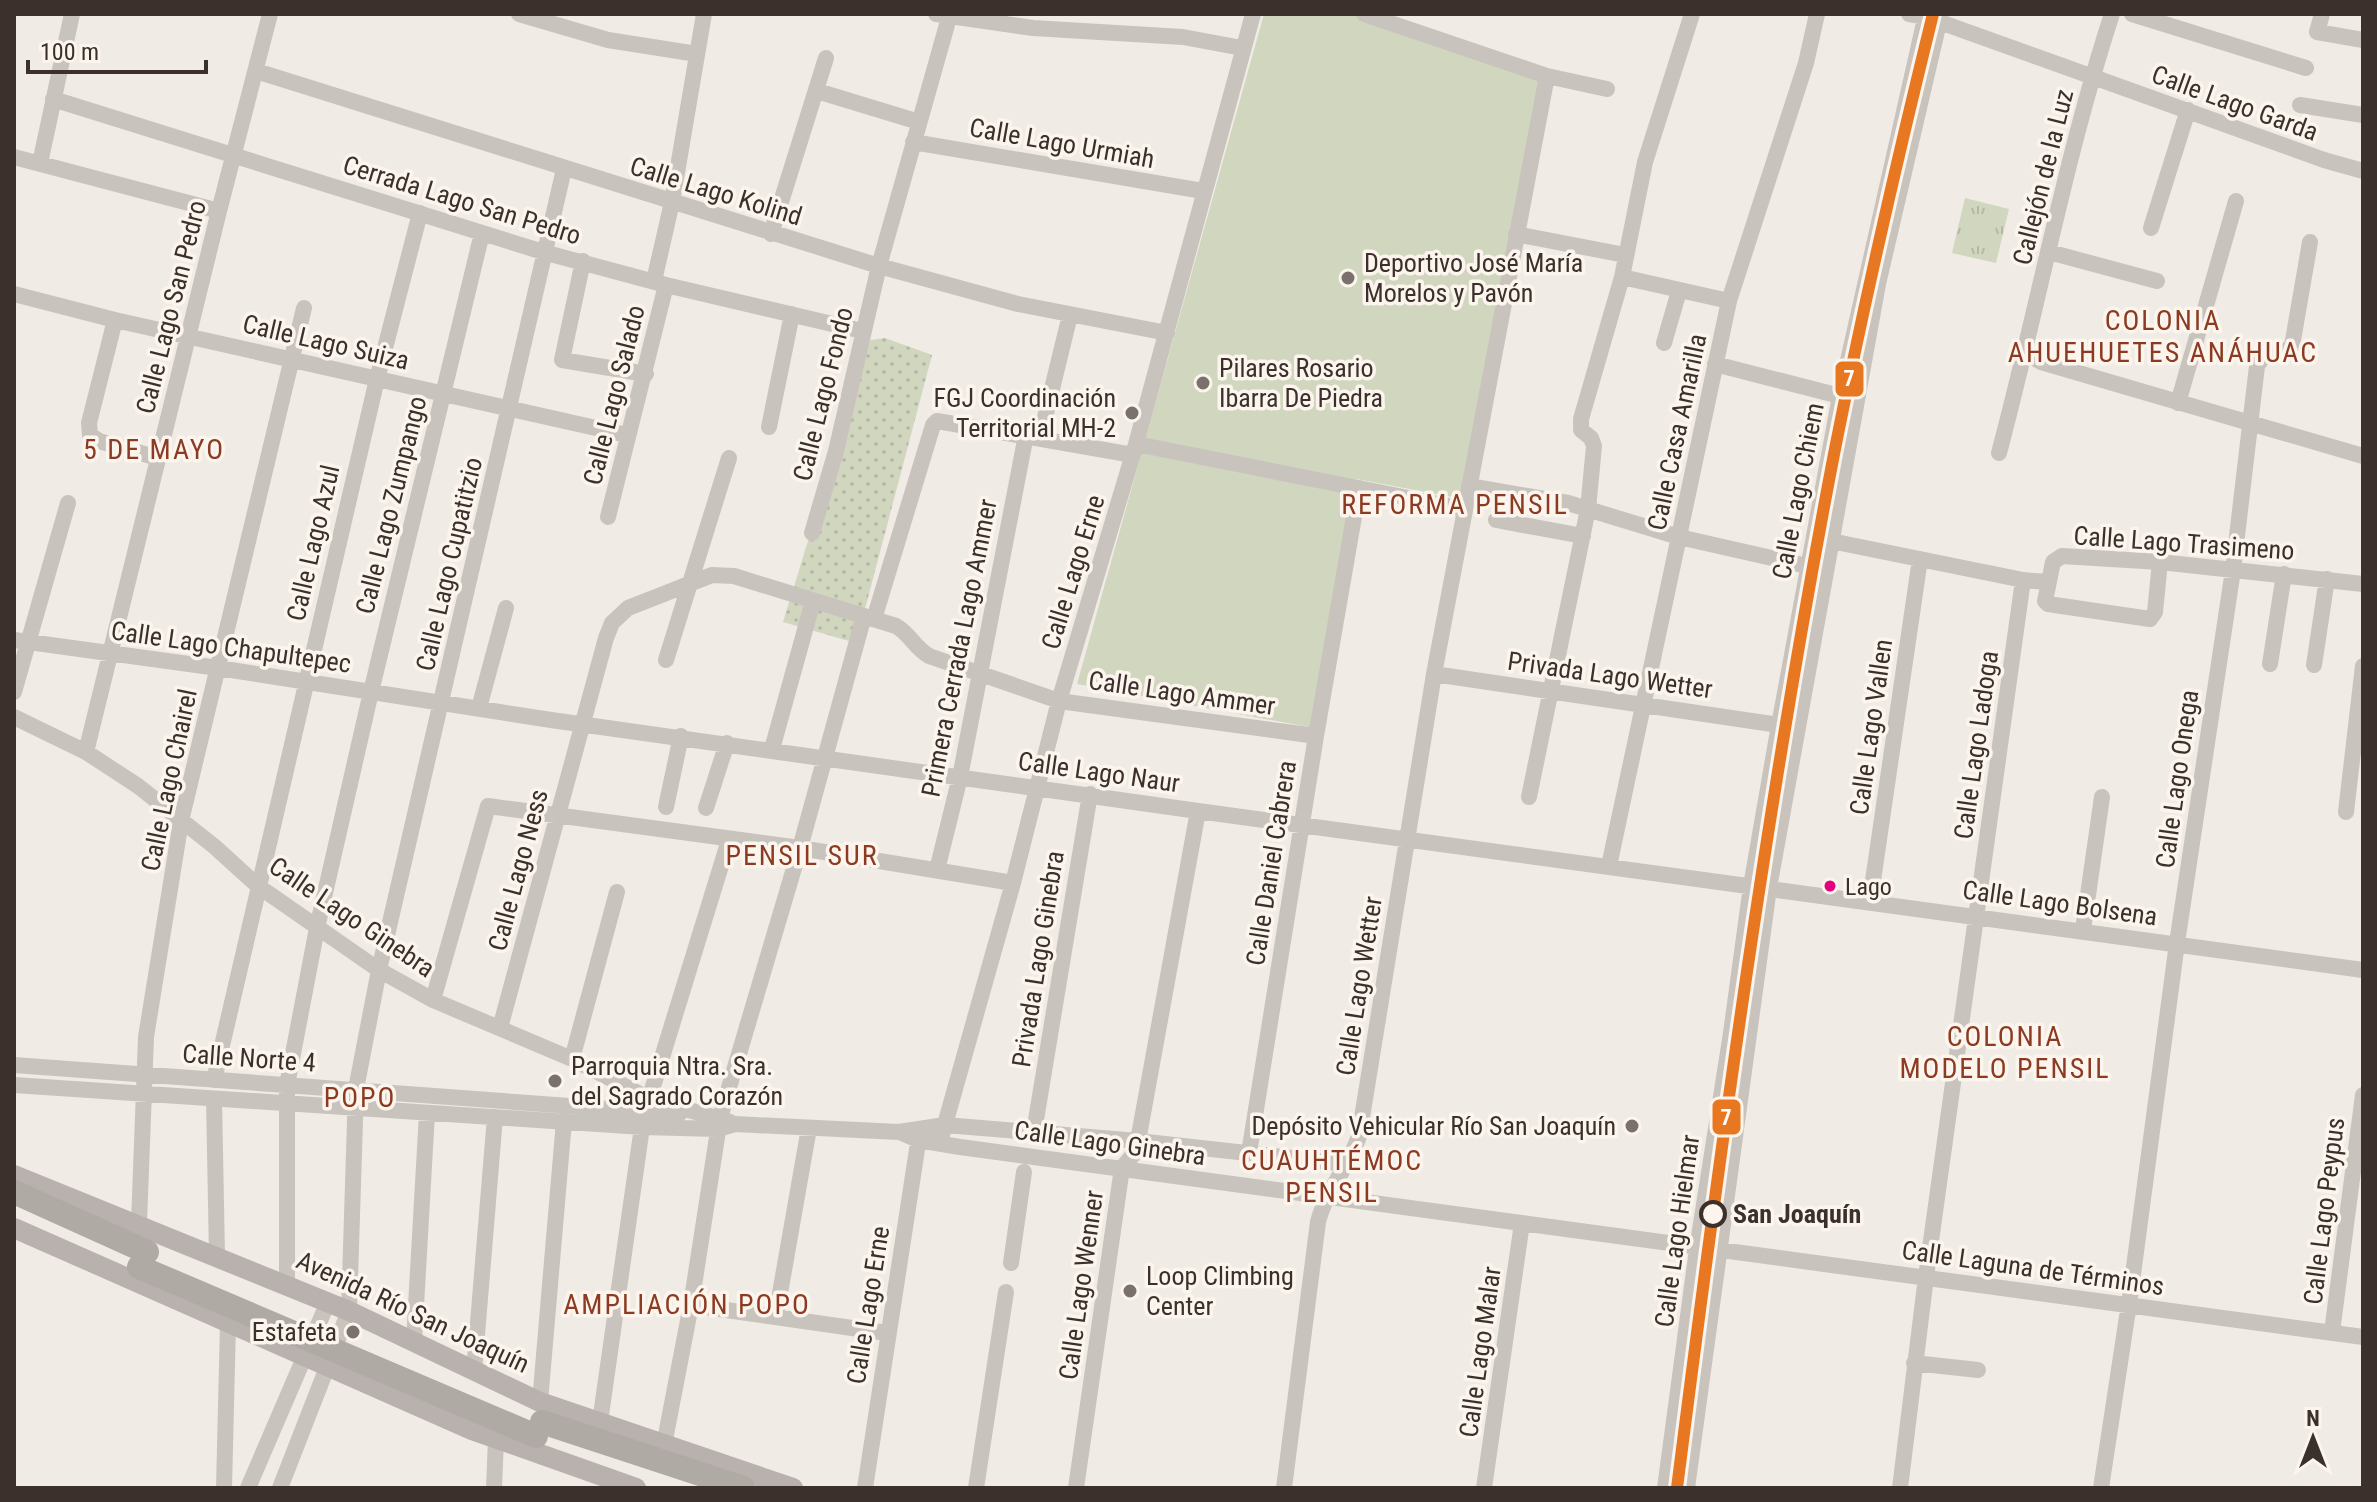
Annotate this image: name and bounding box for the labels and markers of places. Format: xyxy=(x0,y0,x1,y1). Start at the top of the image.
place label: Deportivo José María Morelos y Pavón xyxy=(1364,248,1583,308)
marker: Deportivo José María Morelos y Pavón xyxy=(1339,269,1357,287)
place label: Pilares Rosario Ibarra De Piedra xyxy=(1219,353,1383,413)
marker: Pilares Rosario Ibarra De Piedra xyxy=(1194,374,1212,392)
place label: FGJ Coordinación Territorial MH-2 xyxy=(934,383,1116,443)
marker: FGJ Coordinación Territorial MH-2 xyxy=(1123,404,1141,422)
place label: Lago xyxy=(1845,873,1892,901)
marker: Lago xyxy=(1822,878,1838,894)
place label: Parroquia Ntra. Sra. del Sagrado Corazón xyxy=(571,1051,783,1111)
marker: Parroquia Ntra. Sra. del Sagrado Corazón xyxy=(546,1072,564,1090)
place label: Depósito Vehicular Río San Joaquín xyxy=(1251,1111,1616,1141)
marker: Depósito Vehicular Río San Joaquín xyxy=(1623,1117,1641,1135)
place label: San Joaquín xyxy=(1733,1199,1861,1229)
marker: San Joaquín xyxy=(1700,1201,1726,1227)
place label: Loop Climbing Center xyxy=(1146,1261,1294,1321)
marker: Loop Climbing Center xyxy=(1121,1282,1139,1300)
place label: Estafeta xyxy=(252,1317,337,1347)
marker: Estafeta xyxy=(344,1323,362,1341)

